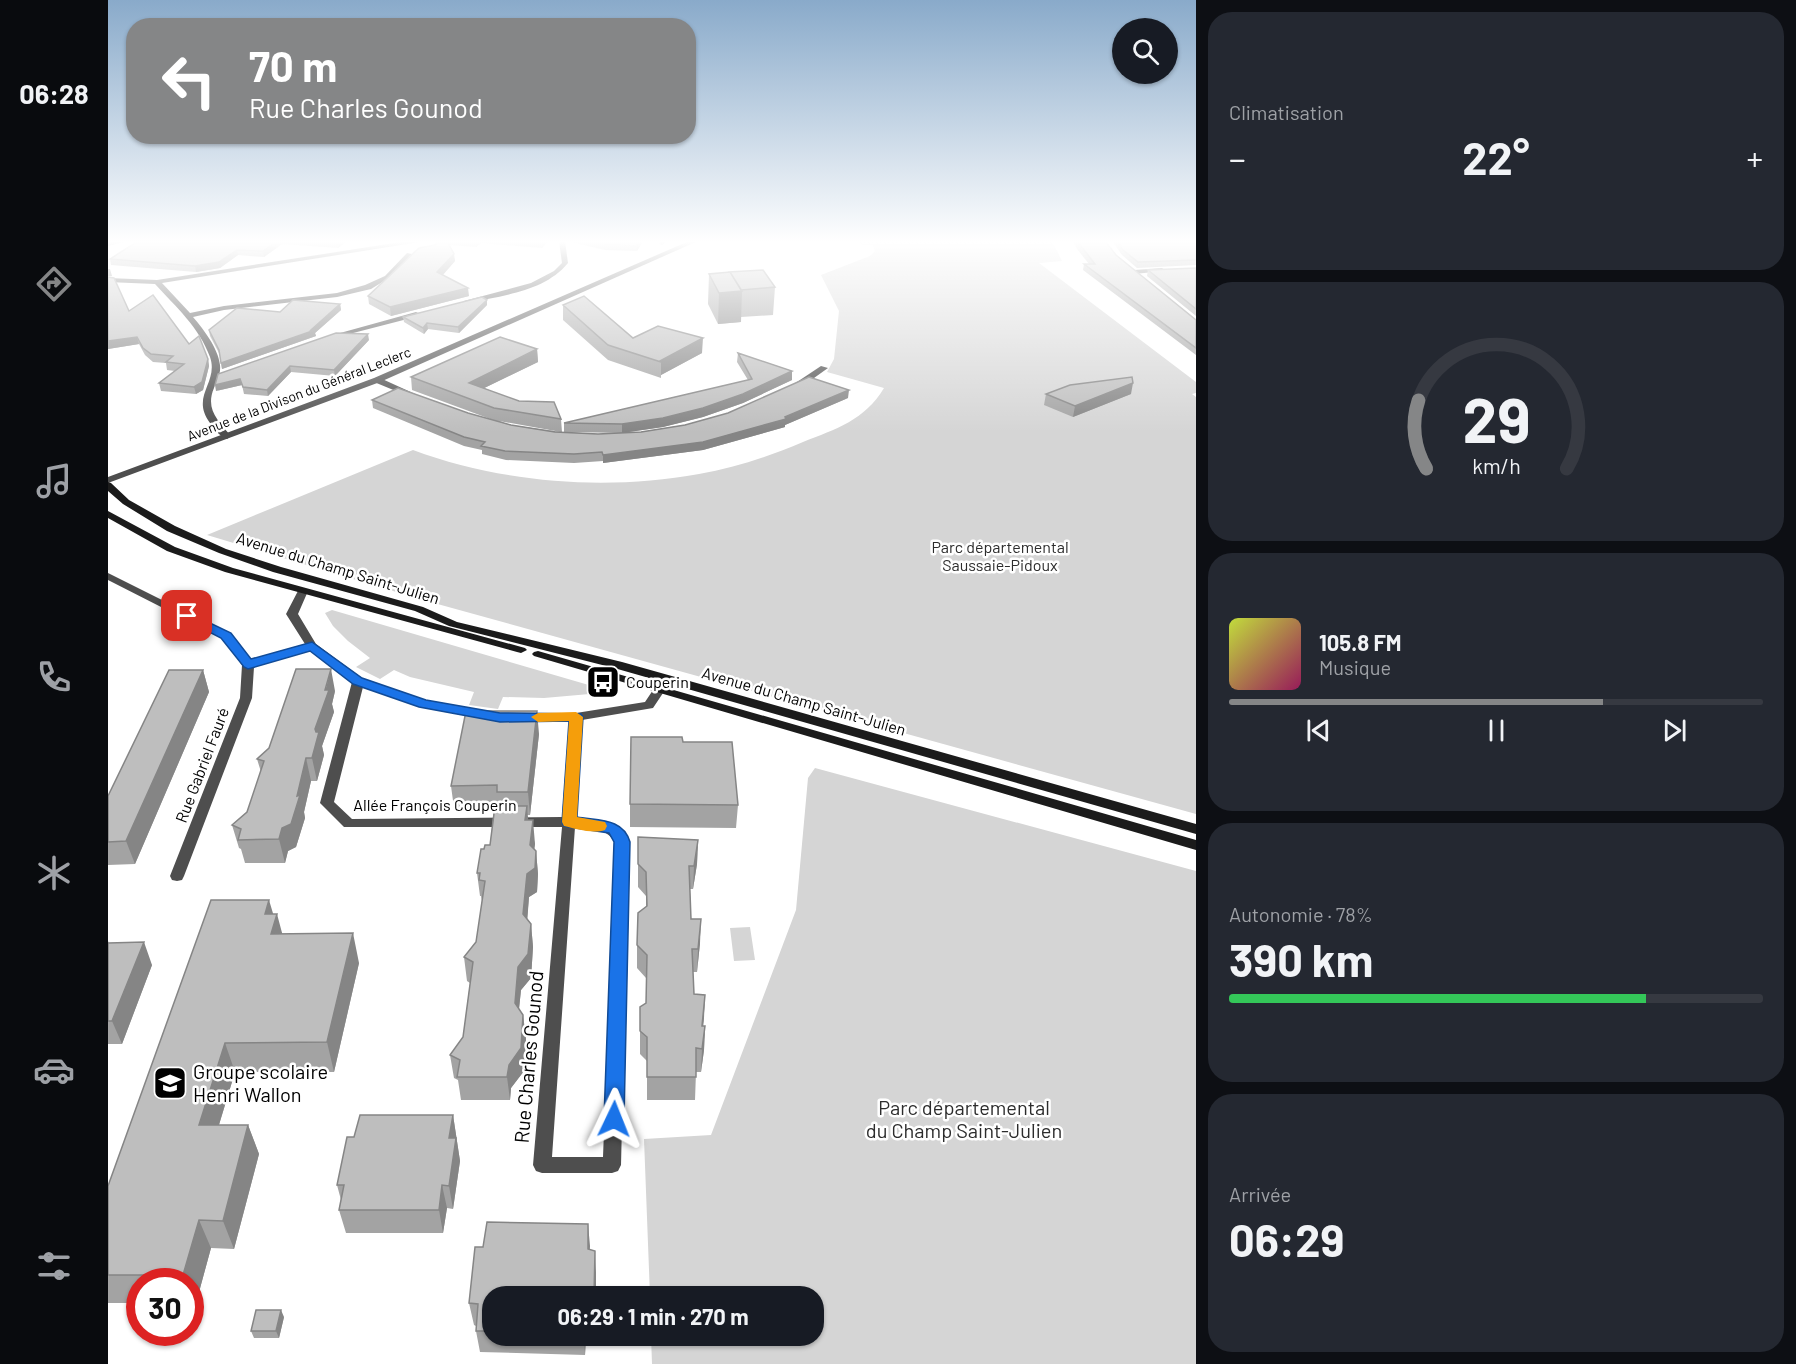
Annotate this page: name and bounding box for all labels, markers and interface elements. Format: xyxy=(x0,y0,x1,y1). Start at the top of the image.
map controls xyxy=(1112,18,1178,84)
button: search xyxy=(1112,18,1178,84)
text: 70 m xyxy=(249,40,337,90)
icon: left xyxy=(150,42,228,120)
text: 06:28 xyxy=(19,77,89,109)
text: Rue Charles Gounod xyxy=(249,91,483,123)
text: Climatisation xyxy=(1229,100,1344,124)
text: 22° xyxy=(1462,130,1530,184)
text: − xyxy=(1229,138,1246,178)
text: + xyxy=(1746,138,1763,178)
icon: directions xyxy=(33,263,75,305)
street label: Avenue de la Divison du Général Leclerc xyxy=(185,343,413,444)
text: 29 xyxy=(1462,381,1530,455)
text: km/h xyxy=(1472,453,1520,478)
icon: music xyxy=(33,460,75,502)
street label: Avenue du Champ Saint-Julien xyxy=(234,528,442,607)
park label: Parc départemental Saussaie-Pidoux xyxy=(931,537,1069,574)
pin xyxy=(161,590,212,641)
icon: arrive xyxy=(170,599,203,632)
text: 105.8 FM xyxy=(1319,629,1401,655)
text: Musique xyxy=(1319,655,1391,679)
icon: phone xyxy=(33,656,75,698)
street label: Avenue du Champ Saint-Julien xyxy=(700,662,908,739)
bus stop icon: Couperin xyxy=(585,664,621,700)
place label: Couperin xyxy=(626,672,689,691)
street label: Rue Gabriel Fauré xyxy=(171,705,232,825)
icon: previous xyxy=(1302,714,1335,747)
icon: pause xyxy=(1480,714,1513,747)
icon: next xyxy=(1658,714,1691,747)
street label: Allée François Couperin xyxy=(353,795,517,814)
icon: climate xyxy=(33,852,75,894)
text: Autonomie · 78% xyxy=(1229,902,1373,926)
text: 390 km xyxy=(1229,932,1373,986)
street label: Rue Charles Gounod xyxy=(509,970,547,1144)
icon: car xyxy=(33,1049,75,1091)
place label: Groupe scolaire Henri Wallon xyxy=(193,1059,328,1106)
school or university icon: Groupe scolaire Henri Wallon xyxy=(152,1065,188,1101)
position arrow xyxy=(582,1087,646,1151)
park label: Parc départemental du Champ Saint-Julien xyxy=(866,1095,1062,1142)
text: Arrivée xyxy=(1229,1182,1291,1206)
text: 06:29 xyxy=(1229,1212,1344,1266)
icon: filters xyxy=(33,1245,75,1287)
speed limit sign: 30 xyxy=(126,1268,204,1346)
text: 06:29 · 1 min · 270 m xyxy=(557,1303,749,1329)

